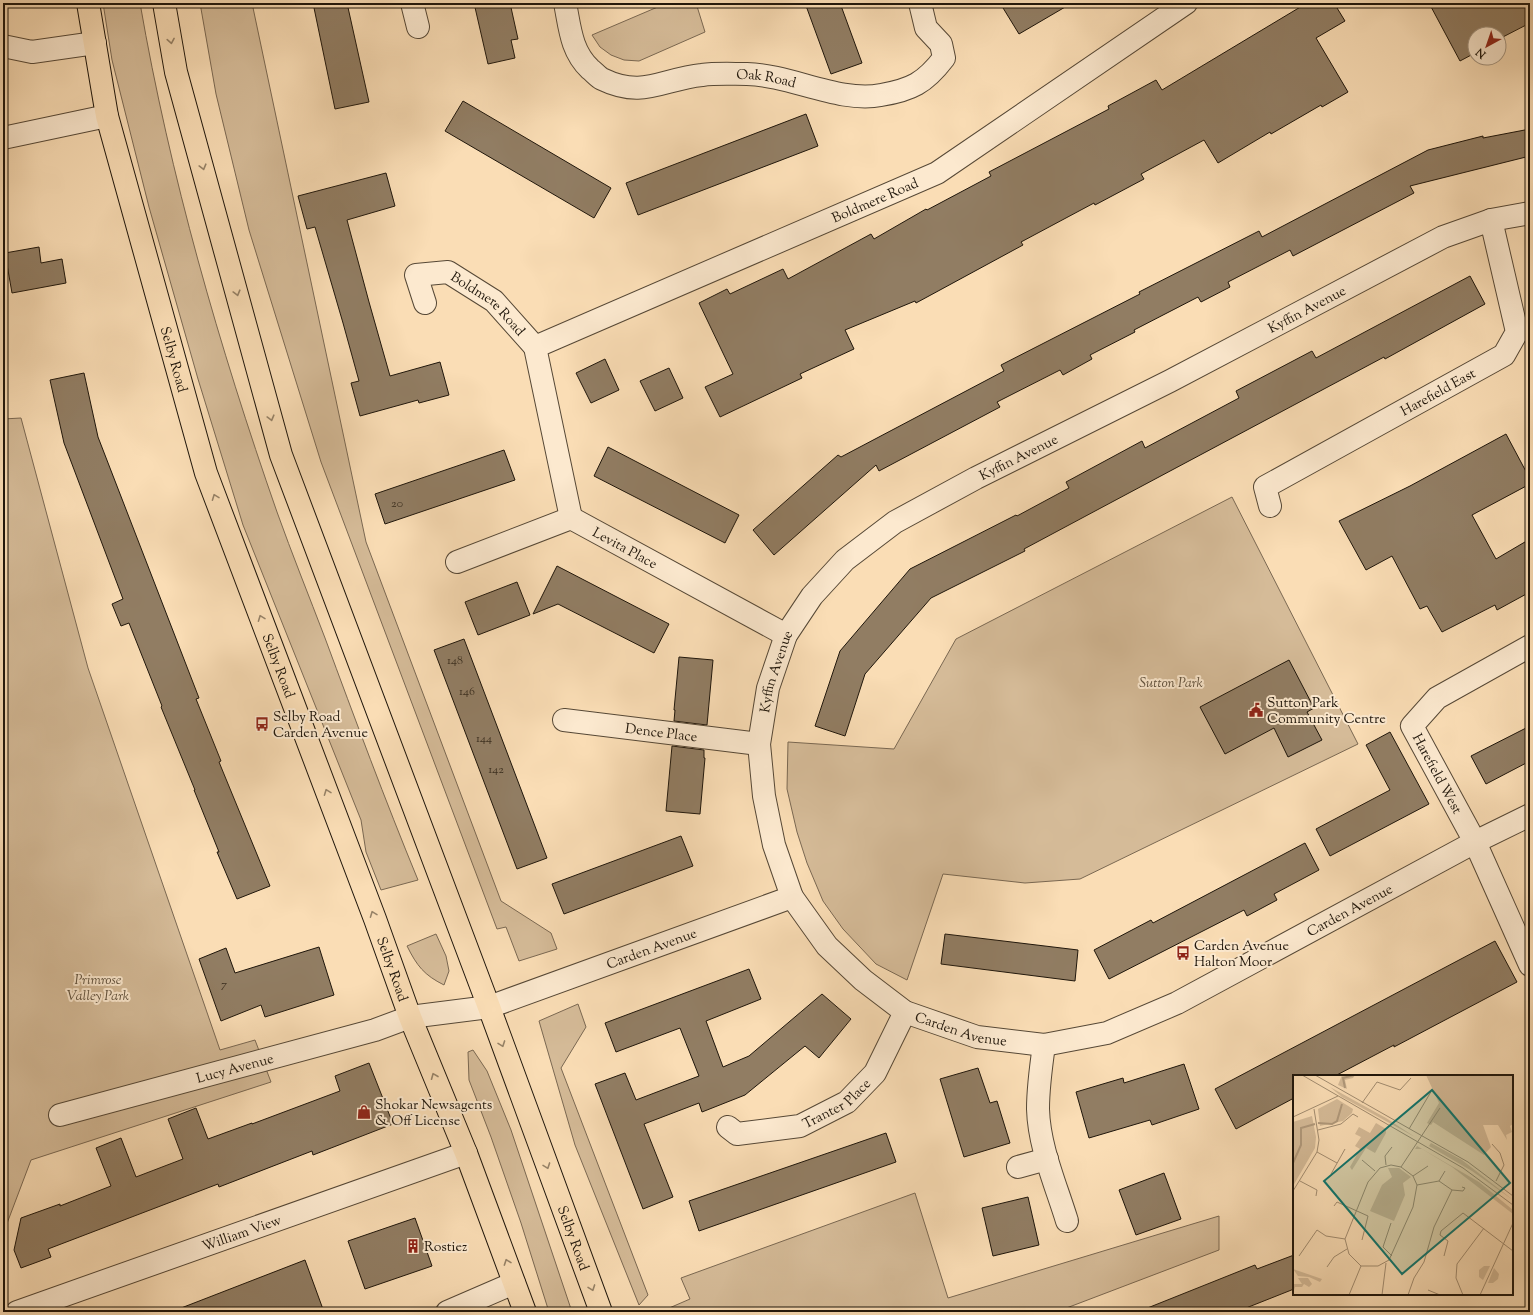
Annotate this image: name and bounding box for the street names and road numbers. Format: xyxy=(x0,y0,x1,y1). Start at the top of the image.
street label: Oak Road xyxy=(736,66,798,94)
street label: Boldmere Road xyxy=(829,174,922,229)
street label: Boldmere Road xyxy=(446,268,529,341)
street label: Kyffin Avenue xyxy=(1265,282,1350,340)
street label: Selby Road xyxy=(154,325,191,395)
street label: Harefield East xyxy=(1398,364,1480,422)
street label: Kyffin Avenue xyxy=(976,431,1062,487)
street label: Levita Place xyxy=(588,523,660,575)
street label: Kyffin Avenue xyxy=(756,626,799,714)
street label: Selby Road xyxy=(256,631,298,702)
street label: Dence Place xyxy=(624,720,698,748)
street label: Harefield West xyxy=(1406,730,1466,818)
street label: Carden Avenue xyxy=(1304,880,1397,943)
street label: Carden Avenue xyxy=(604,924,700,976)
street label: Selby Road xyxy=(370,934,412,1005)
street label: Carden Avenue xyxy=(912,1008,1008,1052)
street label: Lucy Avenue xyxy=(194,1050,276,1090)
street label: Tranter Place xyxy=(800,1075,876,1135)
street label: Selby Road xyxy=(551,1203,593,1274)
street label: William View xyxy=(200,1211,285,1258)

